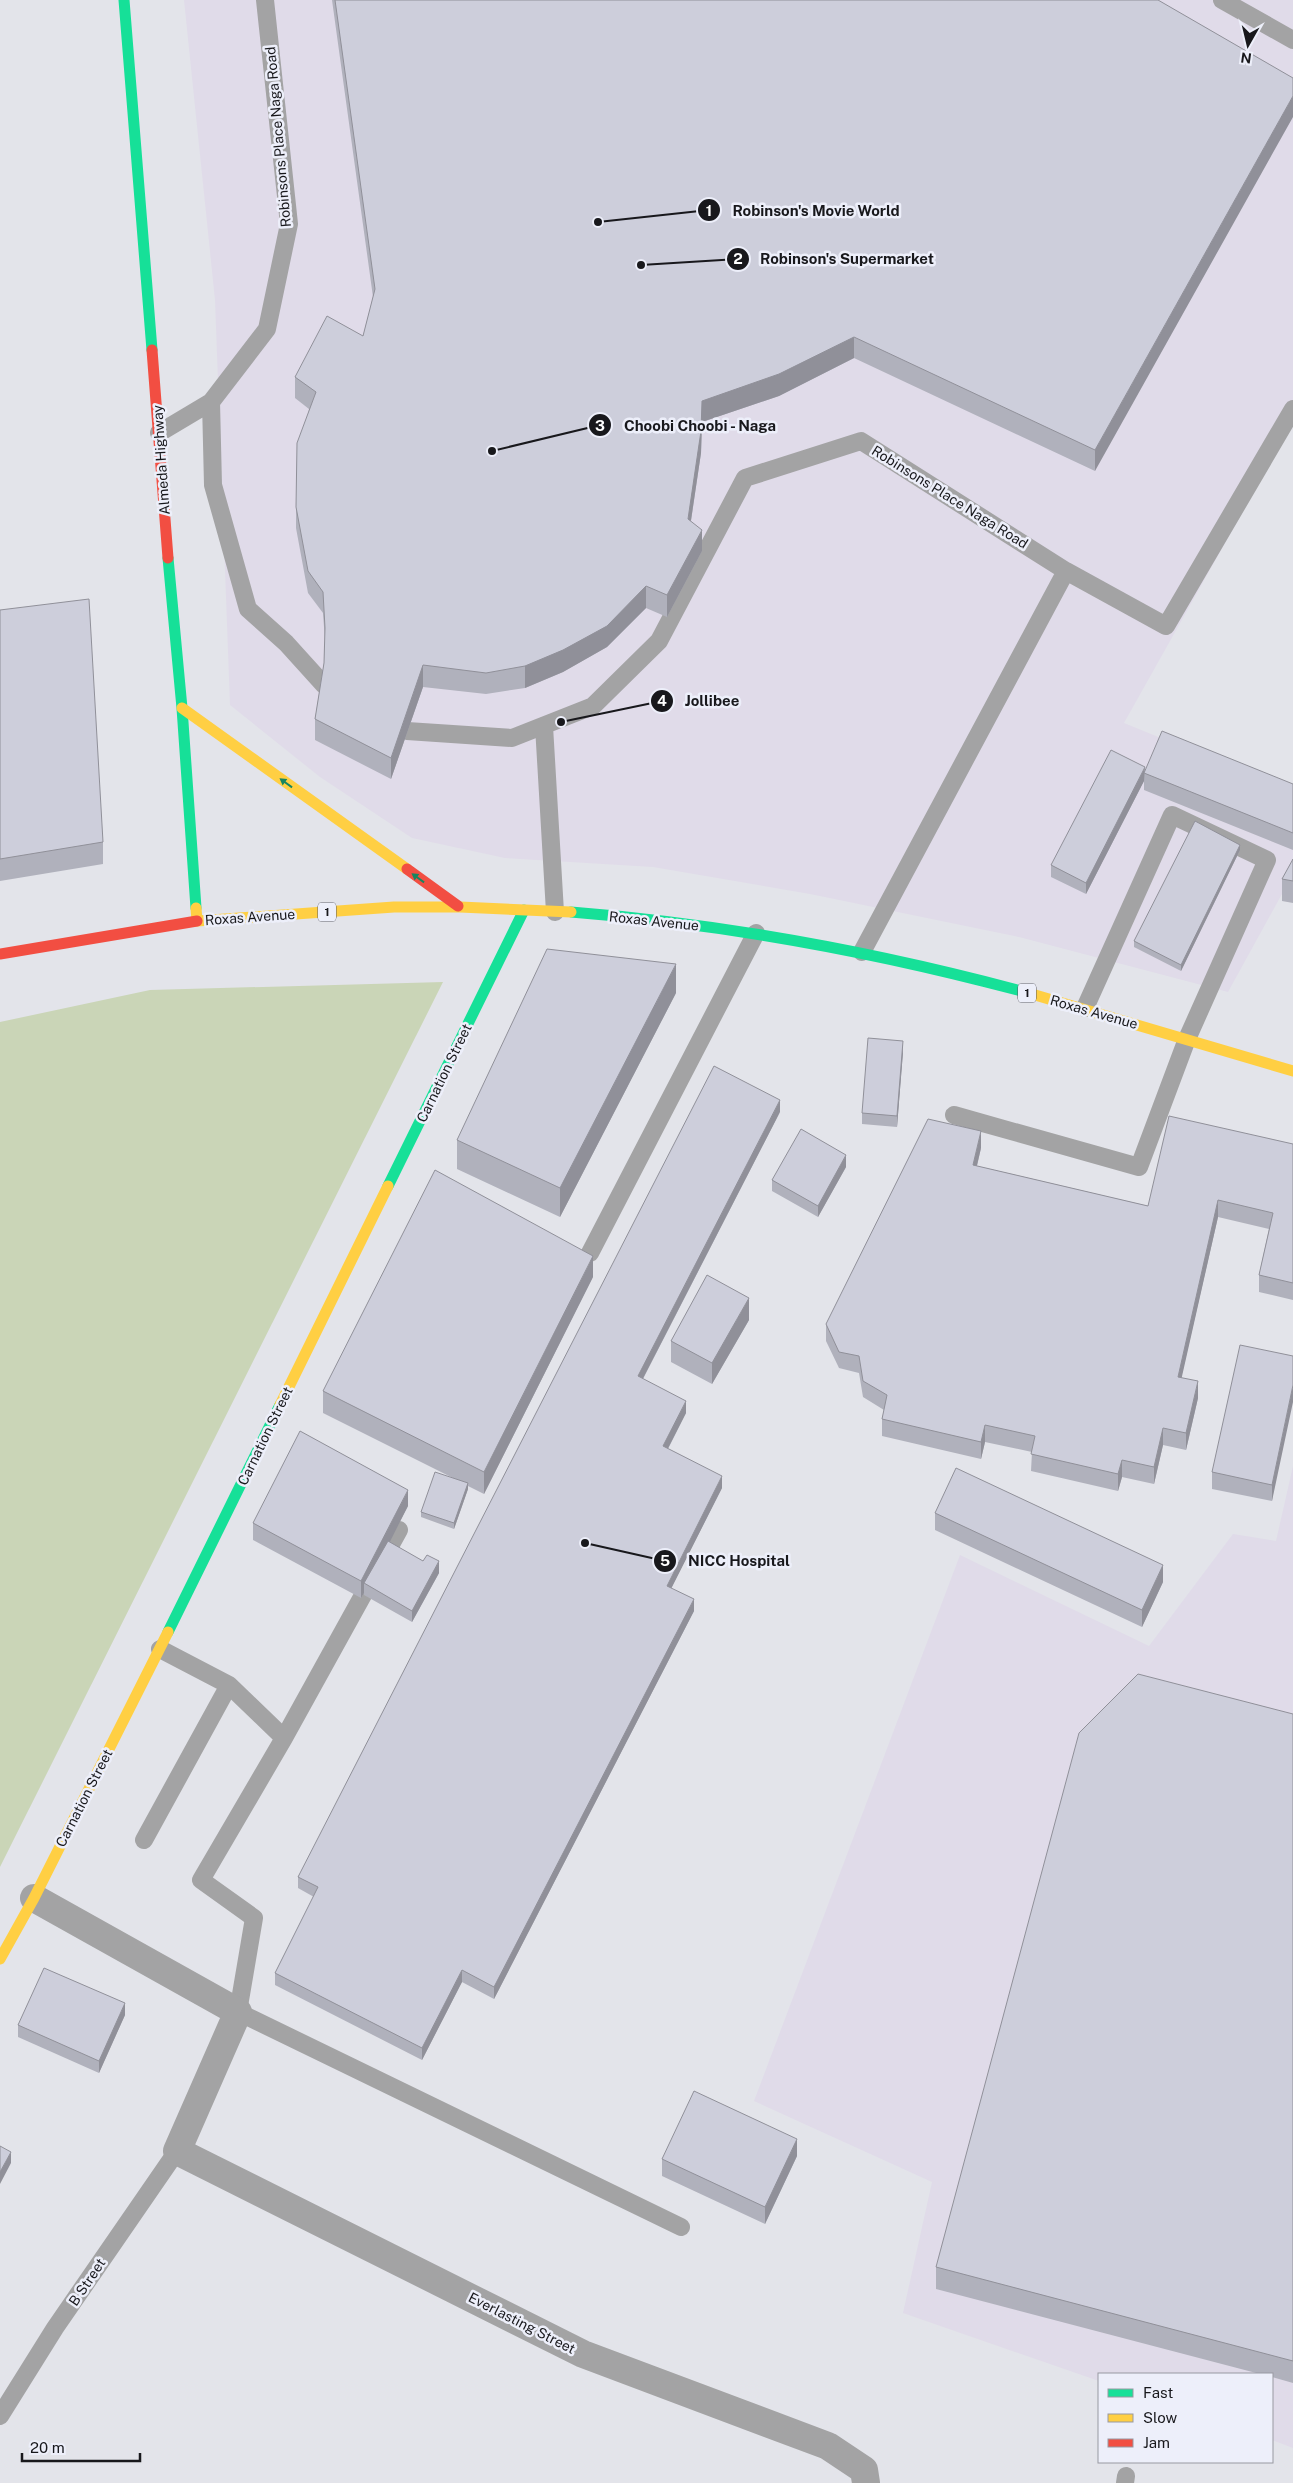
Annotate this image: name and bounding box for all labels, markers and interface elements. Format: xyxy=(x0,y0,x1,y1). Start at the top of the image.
north arrow xyxy=(1223,20,1273,70)
street label: Robinsons Place Naga Road xyxy=(262,46,294,228)
text: N xyxy=(1240,49,1253,67)
callout: Robinson's Movie World xyxy=(697,195,910,225)
text: 1 xyxy=(706,202,712,219)
text: Robinson's Movie World xyxy=(732,202,900,219)
callout: Robinson's Supermarket xyxy=(725,244,944,274)
text: 2 xyxy=(733,250,743,267)
text: Robinson's Supermarket xyxy=(760,250,934,267)
street label: Almeda Highway xyxy=(149,404,173,515)
callout: Choobi Choobi - Naga xyxy=(588,410,787,440)
text: 3 xyxy=(595,417,605,434)
text: Choobi Choobi - Naga xyxy=(624,417,776,434)
street label: Robinsons Place Naga Road xyxy=(869,442,1031,552)
callout: Jollibee xyxy=(650,686,750,716)
text: 4 xyxy=(657,692,667,709)
text: Jollibee xyxy=(685,692,739,709)
one-way arrow xyxy=(280,778,293,788)
one-way arrow xyxy=(411,873,425,883)
road number: 1 xyxy=(318,902,336,922)
street label: Roxas Avenue xyxy=(204,906,296,928)
street label: Roxas Avenue xyxy=(608,908,700,934)
road number: 1 xyxy=(1018,984,1036,1002)
street label: Roxas Avenue xyxy=(1048,992,1140,1032)
street label: Carnation Street xyxy=(413,1021,475,1125)
street label: Carnation Street xyxy=(234,1384,296,1488)
callout: NICC Hospital xyxy=(653,1546,800,1576)
text: 5 xyxy=(660,1552,670,1569)
text: NICC Hospital xyxy=(688,1552,790,1569)
street label: Carnation Street xyxy=(52,1746,116,1850)
street label: B Street xyxy=(65,2255,109,2309)
street label: Everlasting Street xyxy=(466,2289,578,2357)
legend xyxy=(1098,2373,1273,2463)
text: Fast xyxy=(1143,2384,1173,2401)
text: Slow xyxy=(1143,2409,1178,2426)
scale bar xyxy=(22,2430,140,2462)
text: Jam xyxy=(1143,2434,1170,2451)
text: 20 m xyxy=(30,2439,65,2456)

